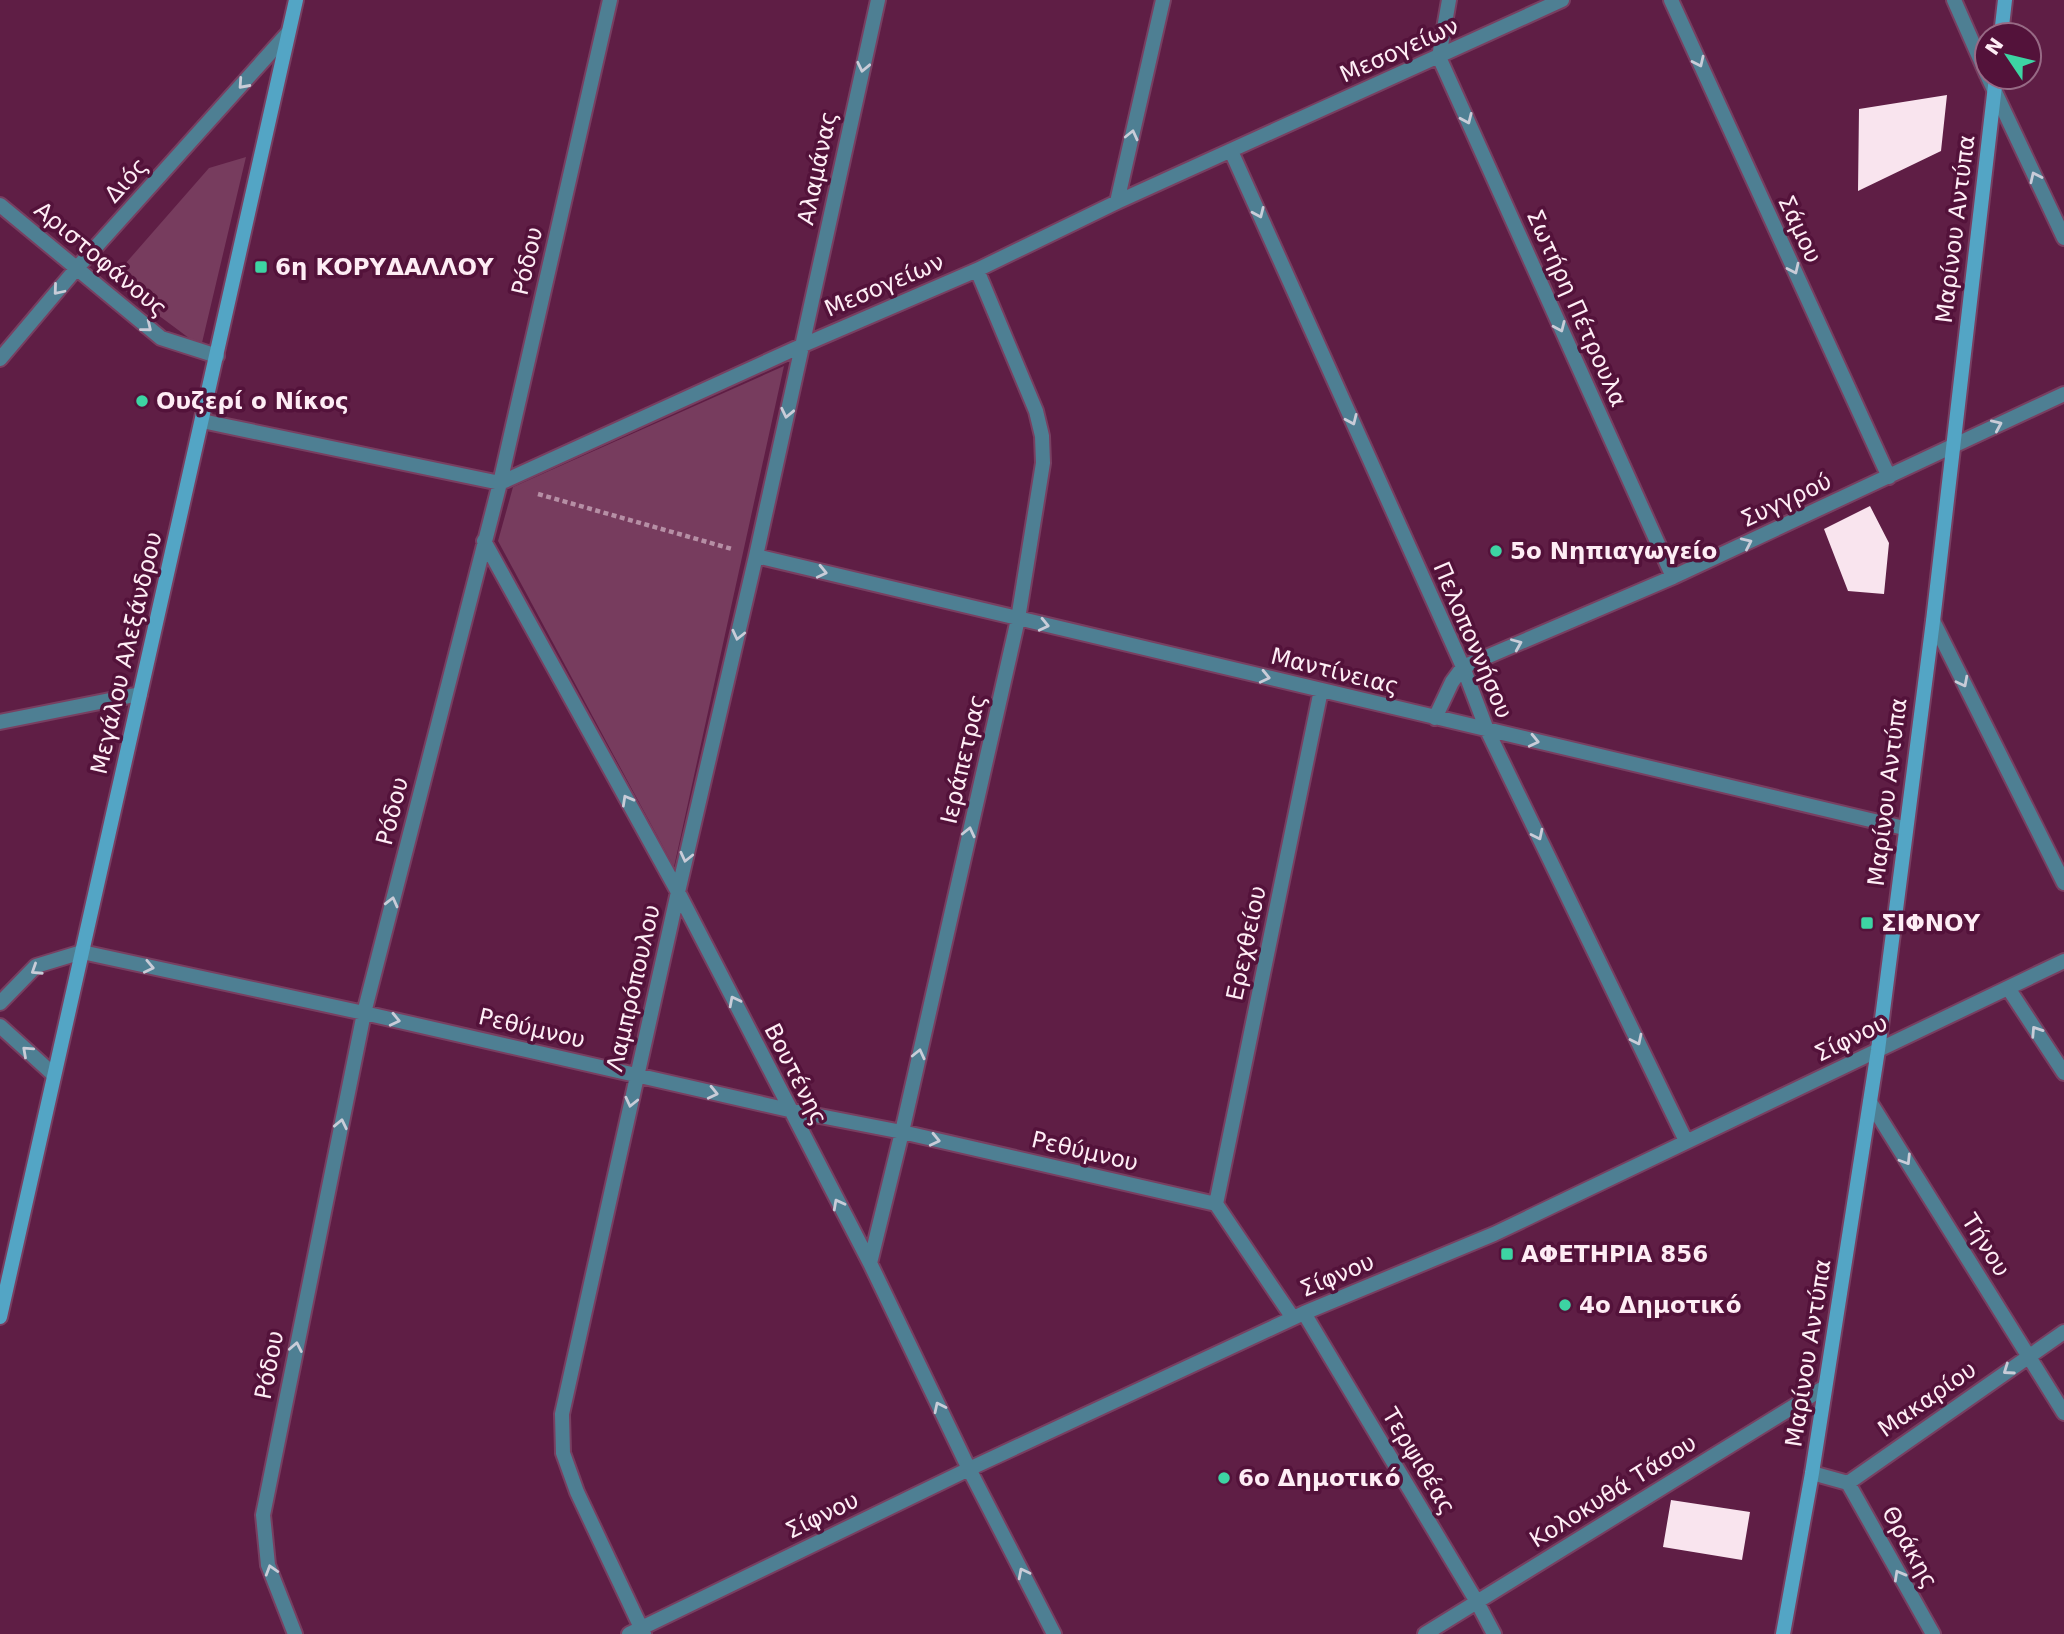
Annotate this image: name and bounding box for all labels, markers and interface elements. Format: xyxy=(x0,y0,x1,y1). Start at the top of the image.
street label: Μεσογείων xyxy=(1336,12,1462,88)
north arrow xyxy=(1973,21,2043,91)
text: N xyxy=(1981,33,2008,59)
one-way arrow xyxy=(1691,55,1705,67)
one-way arrow xyxy=(856,61,871,73)
one-way arrow xyxy=(239,76,251,89)
street label: Αλαμάνας xyxy=(792,109,842,227)
one-way arrow xyxy=(1459,112,1473,124)
one-way arrow xyxy=(1124,130,1138,142)
street label: Μαρίνου Αντύπα xyxy=(1931,133,1979,325)
street label: Διός xyxy=(99,152,153,208)
one-way arrow xyxy=(2029,172,2043,184)
street label: Σάμου xyxy=(1773,191,1827,267)
street label: Αριστοφάνους xyxy=(30,196,172,322)
street label: Σωτήρη Πέτρουλα xyxy=(1522,205,1632,411)
one-way arrow xyxy=(1251,206,1265,218)
street label: Ρόδου xyxy=(507,224,547,298)
street label: Μεσογείων xyxy=(821,248,947,322)
place label: 6η ΚΟΡΥΔΑΛΛΟΥ xyxy=(275,254,494,280)
marker: 6η ΚΟΡΥΔΑΛΛΟΥ xyxy=(253,259,269,275)
one-way arrow xyxy=(1786,262,1800,274)
one-way arrow xyxy=(54,282,66,295)
one-way arrow xyxy=(139,318,151,331)
one-way arrow xyxy=(1552,320,1566,332)
place label: Ουζερί ο Νίκος xyxy=(156,388,349,414)
marker: Ουζερί ο Νίκος xyxy=(134,393,150,409)
one-way arrow xyxy=(780,407,795,419)
one-way arrow xyxy=(1344,413,1358,426)
one-way arrow xyxy=(1990,419,2003,433)
street label: Συγγρού xyxy=(1737,468,1835,532)
street label: Μεγάλου Αλεξάνδρου xyxy=(85,529,167,777)
one-way arrow xyxy=(1740,537,1753,551)
place label: 5ο Νηπιαγωγείο xyxy=(1510,538,1717,564)
marker: 5ο Νηπιαγωγείο xyxy=(1488,543,1504,559)
street label: Πελοποννήσου xyxy=(1428,558,1518,722)
one-way arrow xyxy=(816,564,828,578)
one-way arrow xyxy=(1038,616,1050,631)
one-way arrow xyxy=(731,629,746,641)
one-way arrow xyxy=(1510,638,1522,652)
street label: Μαντίνειας xyxy=(1268,643,1402,699)
one-way arrow xyxy=(1259,669,1271,683)
one-way arrow xyxy=(1955,675,1969,687)
street label: Ιεράπετρας xyxy=(935,692,991,826)
street label: Μαρίνου Αντύπα xyxy=(1863,696,1911,888)
one-way arrow xyxy=(1528,733,1540,747)
street label: Ρόδου xyxy=(371,774,413,848)
one-way arrow xyxy=(622,795,636,808)
one-way arrow xyxy=(961,826,976,838)
one-way arrow xyxy=(1529,828,1543,840)
one-way arrow xyxy=(680,850,694,862)
street label: Ερεχθείου xyxy=(1221,883,1271,1003)
one-way arrow xyxy=(384,897,398,909)
street label: Λαμπρόπουλου xyxy=(601,902,665,1074)
place label: ΣΙΦΝΟΥ xyxy=(1881,910,1981,936)
marker: ΣΙΦΝΟΥ xyxy=(1859,915,1875,931)
one-way arrow xyxy=(143,958,155,973)
one-way arrow xyxy=(31,961,44,974)
one-way arrow xyxy=(728,996,742,1008)
street label: Ρεθύμνου xyxy=(476,1003,588,1053)
street label: Σίφνου xyxy=(1810,1009,1892,1067)
one-way arrow xyxy=(389,1012,401,1027)
street label: Βουτένης xyxy=(759,1019,833,1129)
one-way arrow xyxy=(2031,1025,2044,1038)
one-way arrow xyxy=(1629,1033,1643,1045)
one-way arrow xyxy=(22,1047,35,1059)
one-way arrow xyxy=(911,1048,926,1060)
one-way arrow xyxy=(707,1084,719,1099)
one-way arrow xyxy=(625,1096,639,1108)
one-way arrow xyxy=(333,1118,348,1130)
street label: Ρεθύμνου xyxy=(1029,1126,1141,1176)
one-way arrow xyxy=(929,1132,941,1146)
one-way arrow xyxy=(1897,1152,1910,1165)
one-way arrow xyxy=(833,1198,846,1211)
street label: Τήνου xyxy=(1956,1208,2015,1281)
place label: ΑΦΕΤΗΡΙΑ 856 xyxy=(1521,1241,1708,1267)
marker: ΑΦΕΤΗΡΙΑ 856 xyxy=(1499,1246,1515,1262)
street label: Σίφνου xyxy=(1296,1248,1378,1302)
street label: Μαρίνου Αντύπα xyxy=(1780,1257,1836,1449)
place label: 4ο Δημοτικό xyxy=(1579,1292,1742,1318)
marker: 4ο Δημοτικό xyxy=(1557,1297,1573,1313)
street label: Ρόδου xyxy=(250,1328,288,1402)
one-way arrow xyxy=(287,1341,302,1353)
street label: Μακαρίου xyxy=(1873,1356,1981,1442)
one-way arrow xyxy=(2003,1362,2016,1374)
one-way arrow xyxy=(934,1402,948,1414)
street label: Τερψιθέας xyxy=(1377,1402,1461,1519)
street label: Κολοκυθά Τάσου xyxy=(1525,1429,1701,1553)
place label: 6ο Δημοτικό xyxy=(1238,1465,1401,1491)
marker: 6ο Δημοτικό xyxy=(1216,1470,1232,1486)
street label: Σίφνου xyxy=(781,1486,863,1544)
street label: Θράκης xyxy=(1877,1502,1943,1592)
one-way arrow xyxy=(264,1565,279,1577)
one-way arrow xyxy=(1018,1568,1031,1580)
one-way arrow xyxy=(1894,1569,1907,1582)

